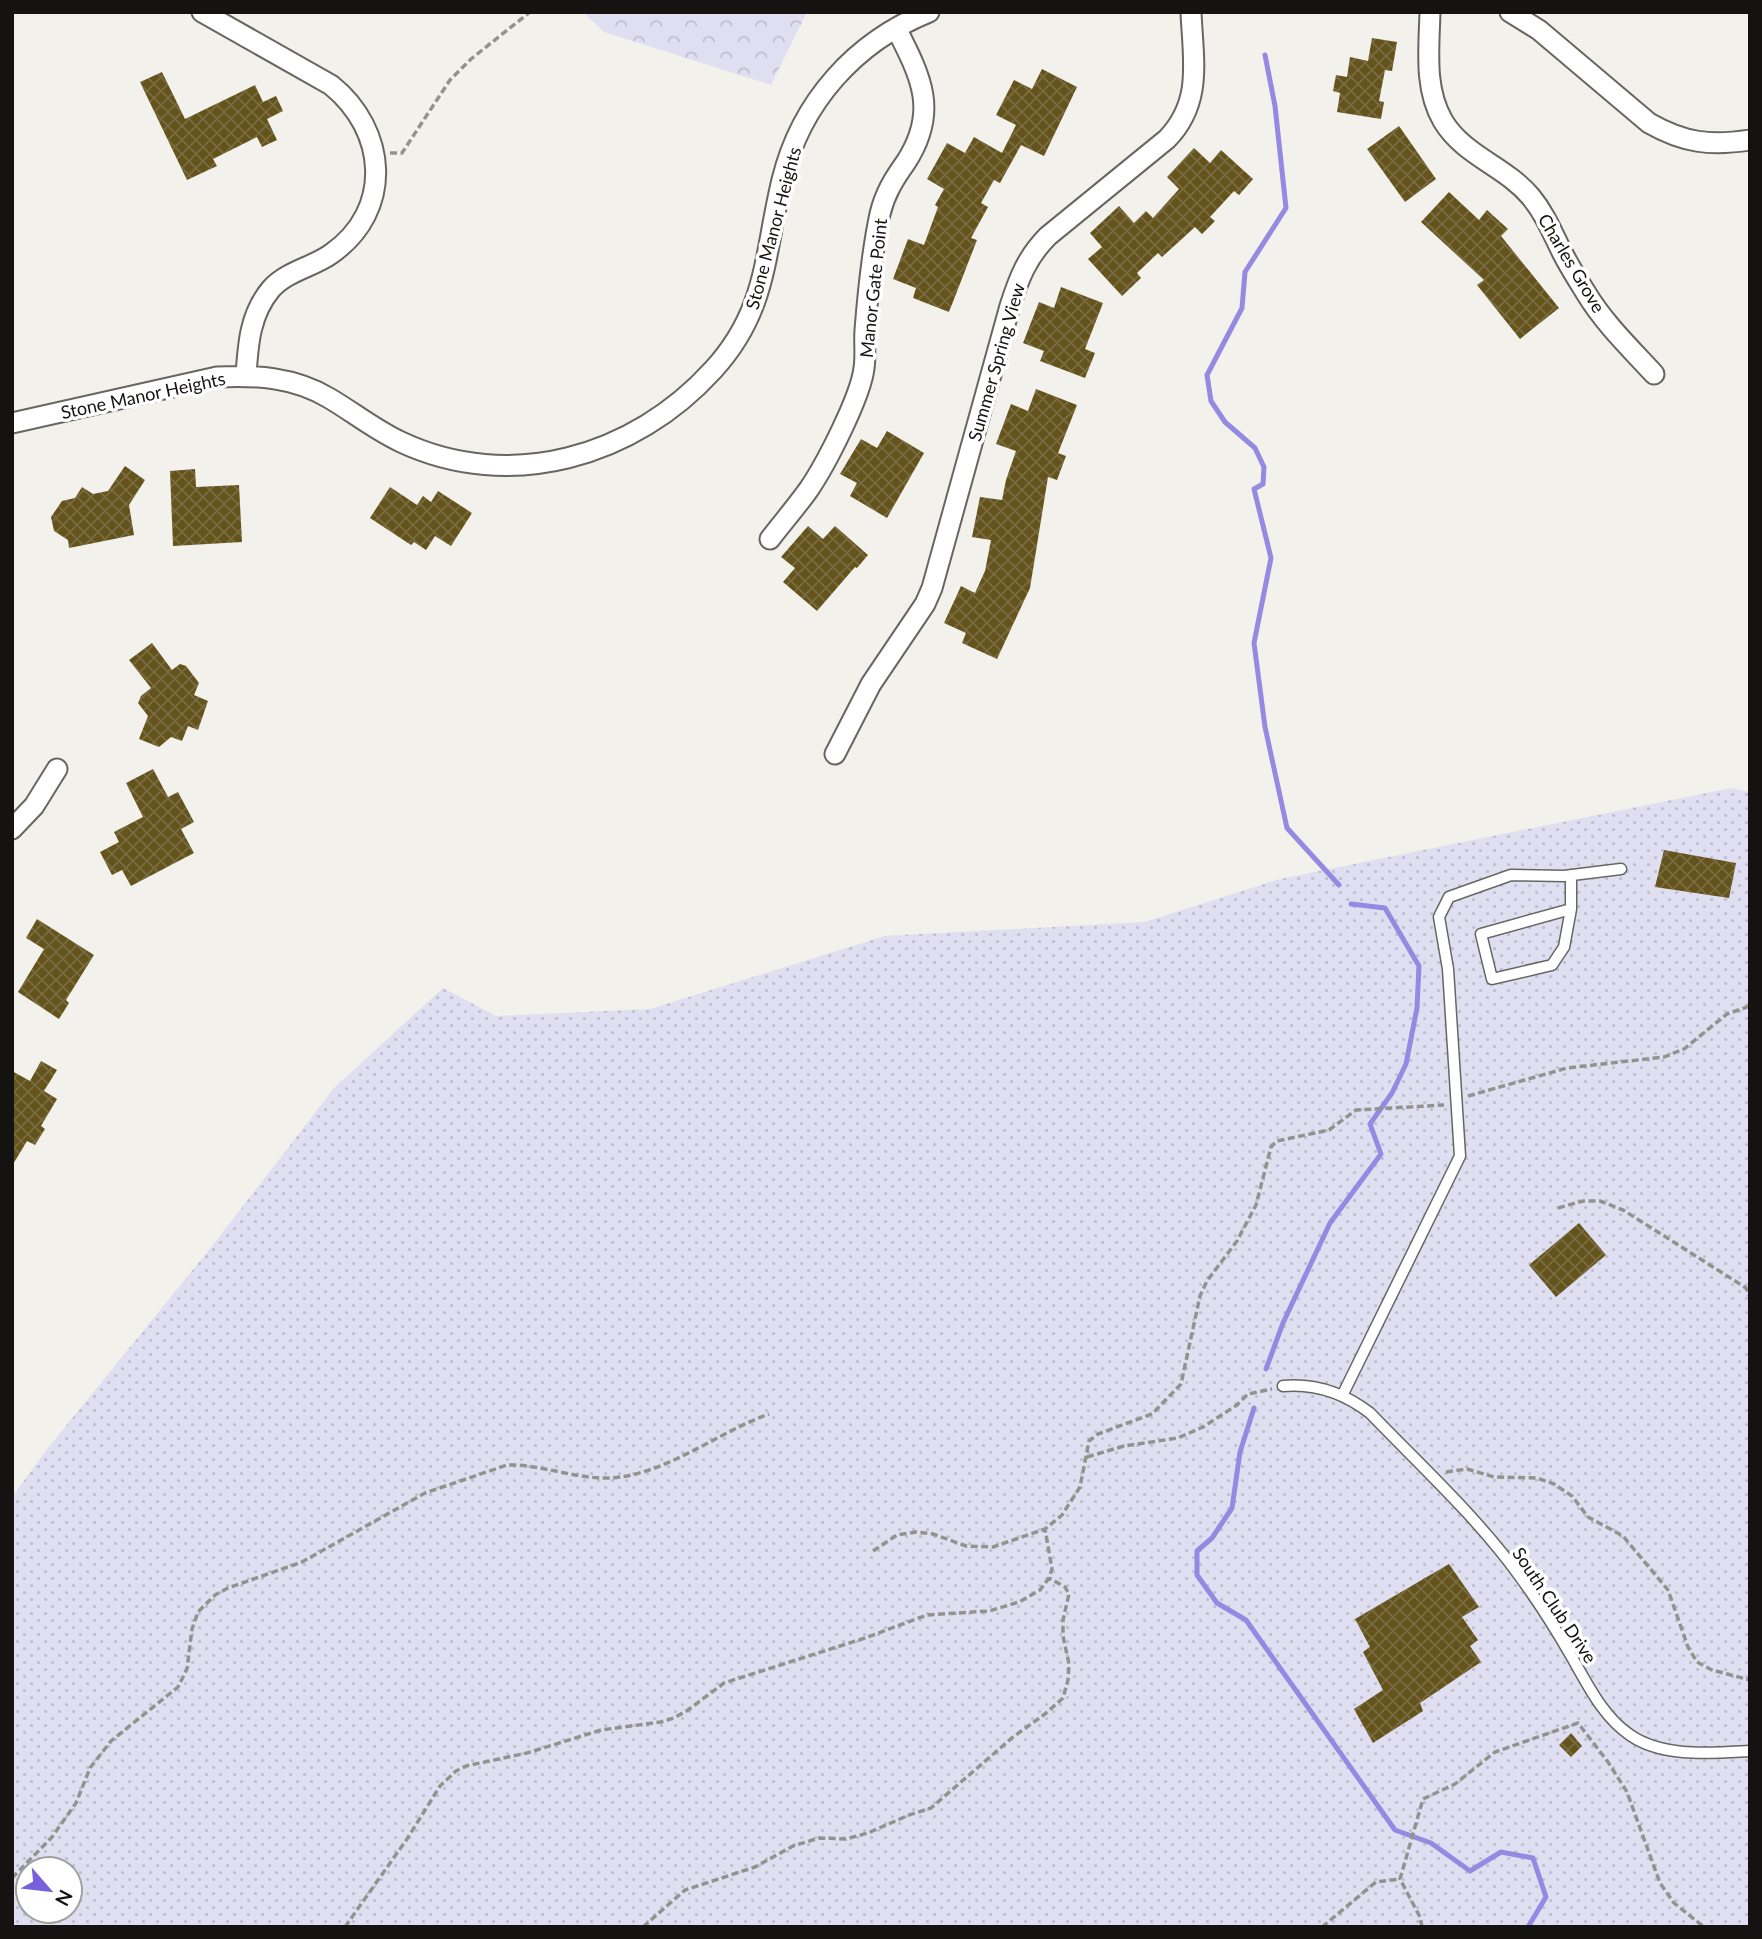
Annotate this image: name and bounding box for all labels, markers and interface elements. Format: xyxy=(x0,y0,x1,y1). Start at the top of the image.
street label: Stone Manor Heights xyxy=(741,144,805,312)
street label: Charles Grove xyxy=(1534,210,1610,316)
street label: Manor Gate Point xyxy=(855,217,891,359)
street label: Summer Spring View xyxy=(963,280,1029,444)
street label: Stone Manor Heights xyxy=(59,367,227,423)
street label: South Club Drive xyxy=(1508,1543,1602,1667)
north arrow xyxy=(14,1855,84,1925)
text: N xyxy=(51,1886,78,1910)

